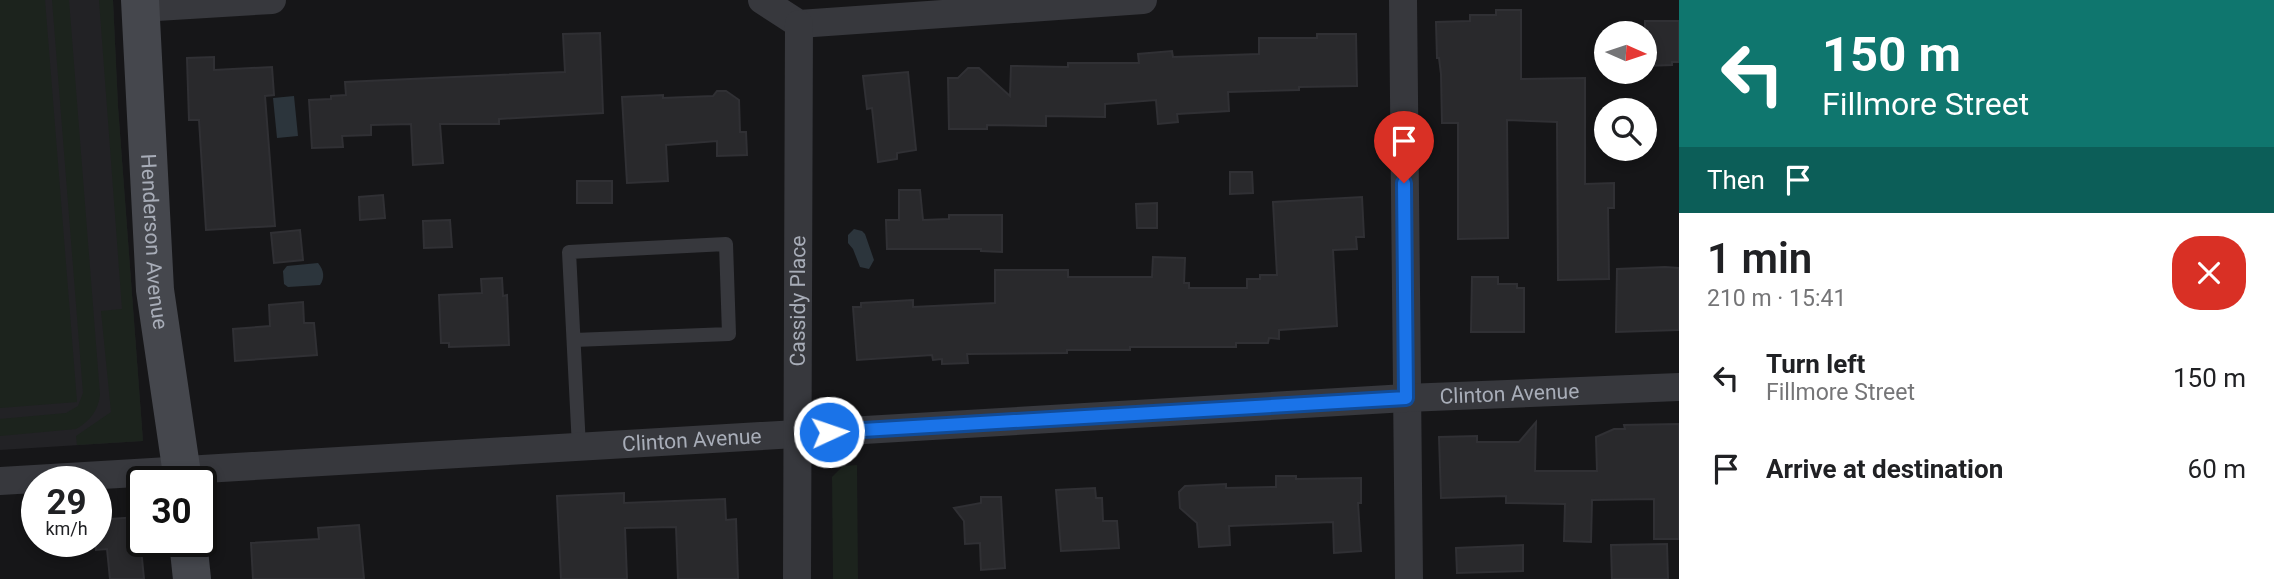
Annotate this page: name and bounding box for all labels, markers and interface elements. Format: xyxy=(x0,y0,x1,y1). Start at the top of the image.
north arrow xyxy=(1594,21,1657,84)
map controls xyxy=(1594,21,1657,161)
text: 150 m xyxy=(1822,26,1961,83)
icon: left xyxy=(1707,28,1798,119)
text: Fillmore Street xyxy=(1822,85,2029,123)
button: search xyxy=(1594,98,1657,161)
pin xyxy=(1374,111,1434,183)
icon: arrive xyxy=(1385,122,1423,160)
street label: Henderson Avenue xyxy=(136,153,173,331)
icon: arrive xyxy=(1779,161,1817,199)
text: Then xyxy=(1707,165,1765,195)
text: 1 min xyxy=(1707,234,1812,283)
street label: Cassidy Place xyxy=(786,236,810,366)
button: close xyxy=(2172,236,2246,310)
text: 210 m · 15:41 xyxy=(1707,285,1846,312)
text: Turn left xyxy=(1766,349,1865,379)
icon: left xyxy=(1707,359,1745,397)
text: 150 m xyxy=(2173,363,2246,393)
street label: Clinton Avenue xyxy=(1439,379,1580,409)
text: Fillmore Street xyxy=(1766,379,1915,406)
position arrow xyxy=(792,395,866,469)
street label: Clinton Avenue xyxy=(621,424,762,456)
icon: arrive xyxy=(1707,450,1745,488)
text: Arrive at destination xyxy=(1766,454,2003,484)
text: 60 m xyxy=(2188,454,2246,484)
speed limit sign: 30 xyxy=(126,466,217,557)
text: 29 xyxy=(46,482,87,523)
text: km/h xyxy=(45,518,88,539)

